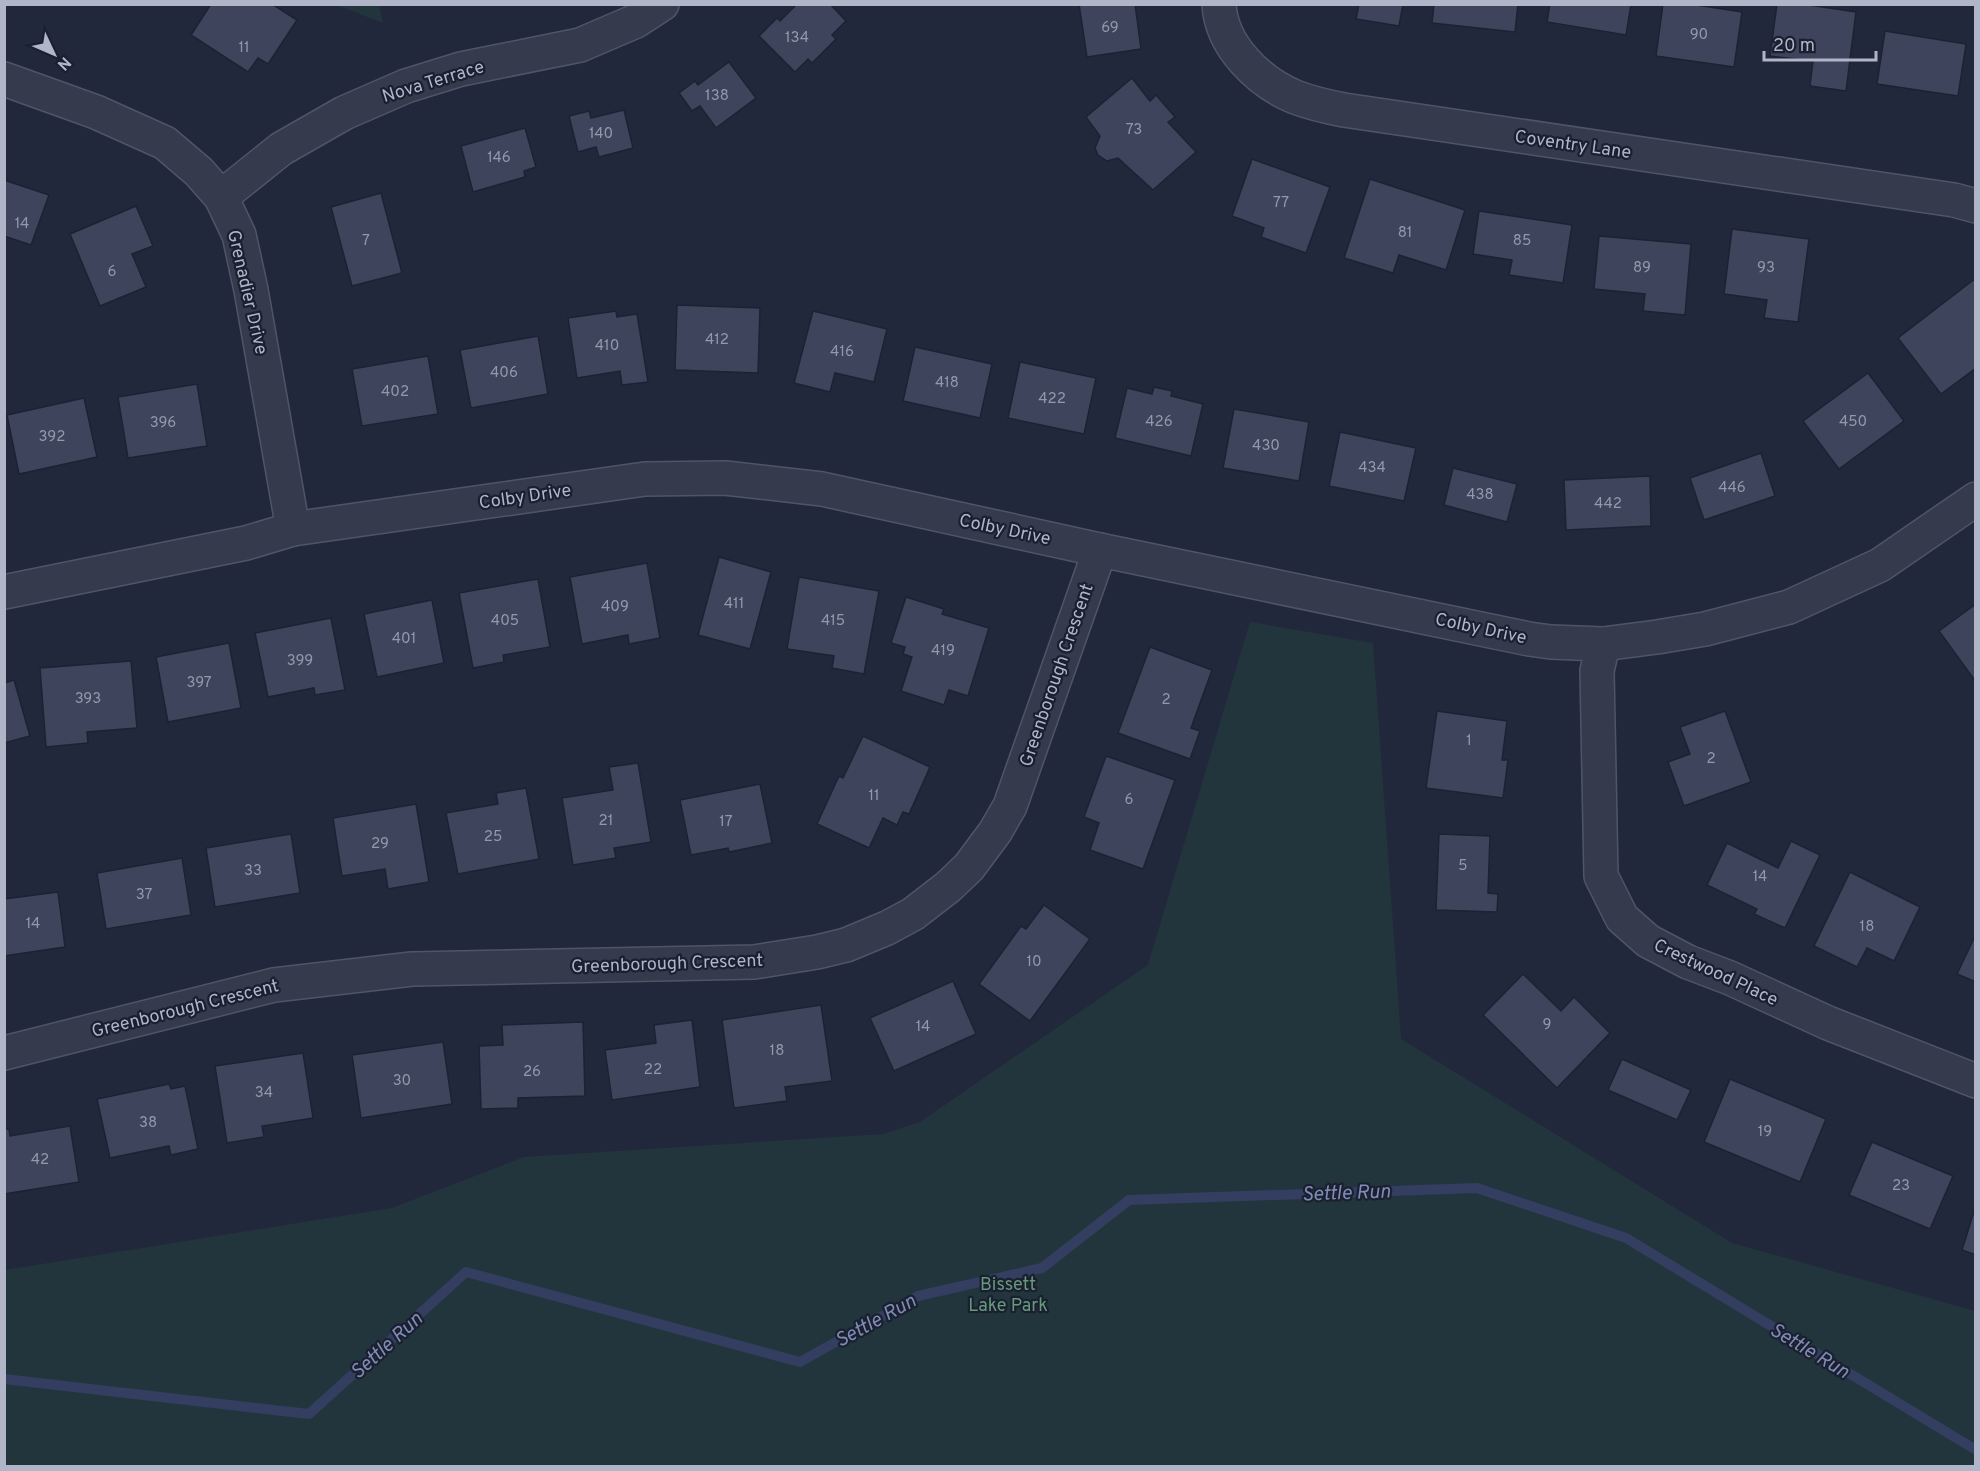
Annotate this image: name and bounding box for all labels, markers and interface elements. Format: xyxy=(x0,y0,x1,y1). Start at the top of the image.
house number: 69 xyxy=(1101,19,1119,38)
north arrow xyxy=(24,24,84,84)
scale bar xyxy=(1764,24,1876,62)
house number: 90 xyxy=(1690,26,1708,45)
house number: 134 xyxy=(785,29,809,48)
text: 20 m xyxy=(1773,35,1815,58)
house number: 11 xyxy=(238,39,250,58)
text: N xyxy=(52,52,75,74)
street label: Nova Terrace xyxy=(380,56,487,109)
house number: 138 xyxy=(705,87,729,106)
house number: 73 xyxy=(1126,121,1142,140)
house number: 140 xyxy=(589,125,613,144)
street label: Coventry Lane xyxy=(1513,126,1633,165)
house number: 146 xyxy=(487,149,511,168)
house number: 77 xyxy=(1273,194,1289,213)
house number: 14 xyxy=(15,215,29,234)
house number: 81 xyxy=(1398,224,1412,243)
street label: Grenadier Drive xyxy=(221,228,272,357)
house number: 7 xyxy=(362,232,370,251)
house number: 85 xyxy=(1513,232,1531,251)
house number: 89 xyxy=(1633,259,1651,278)
house number: 93 xyxy=(1757,259,1775,278)
house number: 6 xyxy=(108,263,117,282)
house number: 412 xyxy=(705,331,729,350)
house number: 410 xyxy=(595,337,619,356)
house number: 416 xyxy=(830,343,854,362)
house number: 406 xyxy=(490,364,518,383)
house number: 418 xyxy=(935,374,959,393)
house number: 402 xyxy=(381,383,409,402)
house number: 422 xyxy=(1038,390,1066,409)
house number: 426 xyxy=(1145,413,1173,432)
house number: 450 xyxy=(1839,413,1867,432)
house number: 396 xyxy=(150,414,176,433)
house number: 392 xyxy=(39,428,65,447)
house number: 430 xyxy=(1252,437,1280,456)
house number: 434 xyxy=(1358,459,1386,478)
house number: 446 xyxy=(1718,479,1746,498)
street label: Colby Drive xyxy=(478,480,573,515)
house number: 438 xyxy=(1466,486,1494,505)
house number: 442 xyxy=(1594,495,1622,514)
street label: Colby Drive xyxy=(957,510,1053,551)
street label: Greenborough Crescent xyxy=(1015,581,1100,770)
house number: 411 xyxy=(724,595,744,614)
house number: 409 xyxy=(601,598,629,617)
street label: Colby Drive xyxy=(1433,609,1529,650)
house number: 405 xyxy=(491,612,519,631)
house number: 415 xyxy=(821,612,845,631)
house number: 401 xyxy=(392,630,416,649)
house number: 419 xyxy=(931,642,955,661)
house number: 399 xyxy=(287,652,313,671)
house number: 397 xyxy=(186,674,212,693)
house number: 393 xyxy=(75,690,101,709)
house number: 2 xyxy=(1161,691,1171,710)
house number: 1 xyxy=(1466,732,1472,751)
house number: 2 xyxy=(1706,750,1716,769)
house number: 11 xyxy=(868,787,880,806)
house number: 6 xyxy=(1125,791,1134,810)
house number: 21 xyxy=(599,812,613,831)
house number: 17 xyxy=(719,813,733,832)
house number: 25 xyxy=(484,828,502,847)
house number: 29 xyxy=(371,835,389,854)
house number: 5 xyxy=(1458,857,1468,876)
house number: 33 xyxy=(244,862,262,881)
house number: 14 xyxy=(1753,868,1767,887)
house number: 37 xyxy=(136,886,153,905)
house number: 14 xyxy=(26,915,40,934)
house number: 18 xyxy=(1860,918,1874,937)
street label: Crestwood Place xyxy=(1649,934,1781,1012)
street label: Greenborough Crescent xyxy=(571,950,763,979)
house number: 10 xyxy=(1026,953,1042,972)
street label: Greenborough Crescent xyxy=(89,975,281,1044)
house number: 9 xyxy=(1543,1016,1551,1035)
house number: 14 xyxy=(916,1018,930,1037)
house number: 18 xyxy=(770,1042,784,1061)
house number: 22 xyxy=(644,1061,662,1080)
house number: 26 xyxy=(523,1063,541,1082)
house number: 30 xyxy=(393,1072,411,1091)
house number: 34 xyxy=(255,1084,273,1103)
house number: 38 xyxy=(139,1114,157,1133)
house number: 19 xyxy=(1758,1123,1772,1142)
house number: 42 xyxy=(31,1151,49,1170)
house number: 23 xyxy=(1892,1177,1910,1196)
water label: Settle Run xyxy=(1301,1179,1391,1209)
park label: Bissett Lake Park xyxy=(968,1274,1048,1318)
water label: Settle Run xyxy=(831,1289,921,1355)
water label: Settle Run xyxy=(346,1307,429,1386)
water label: Settle Run xyxy=(1764,1318,1854,1386)

